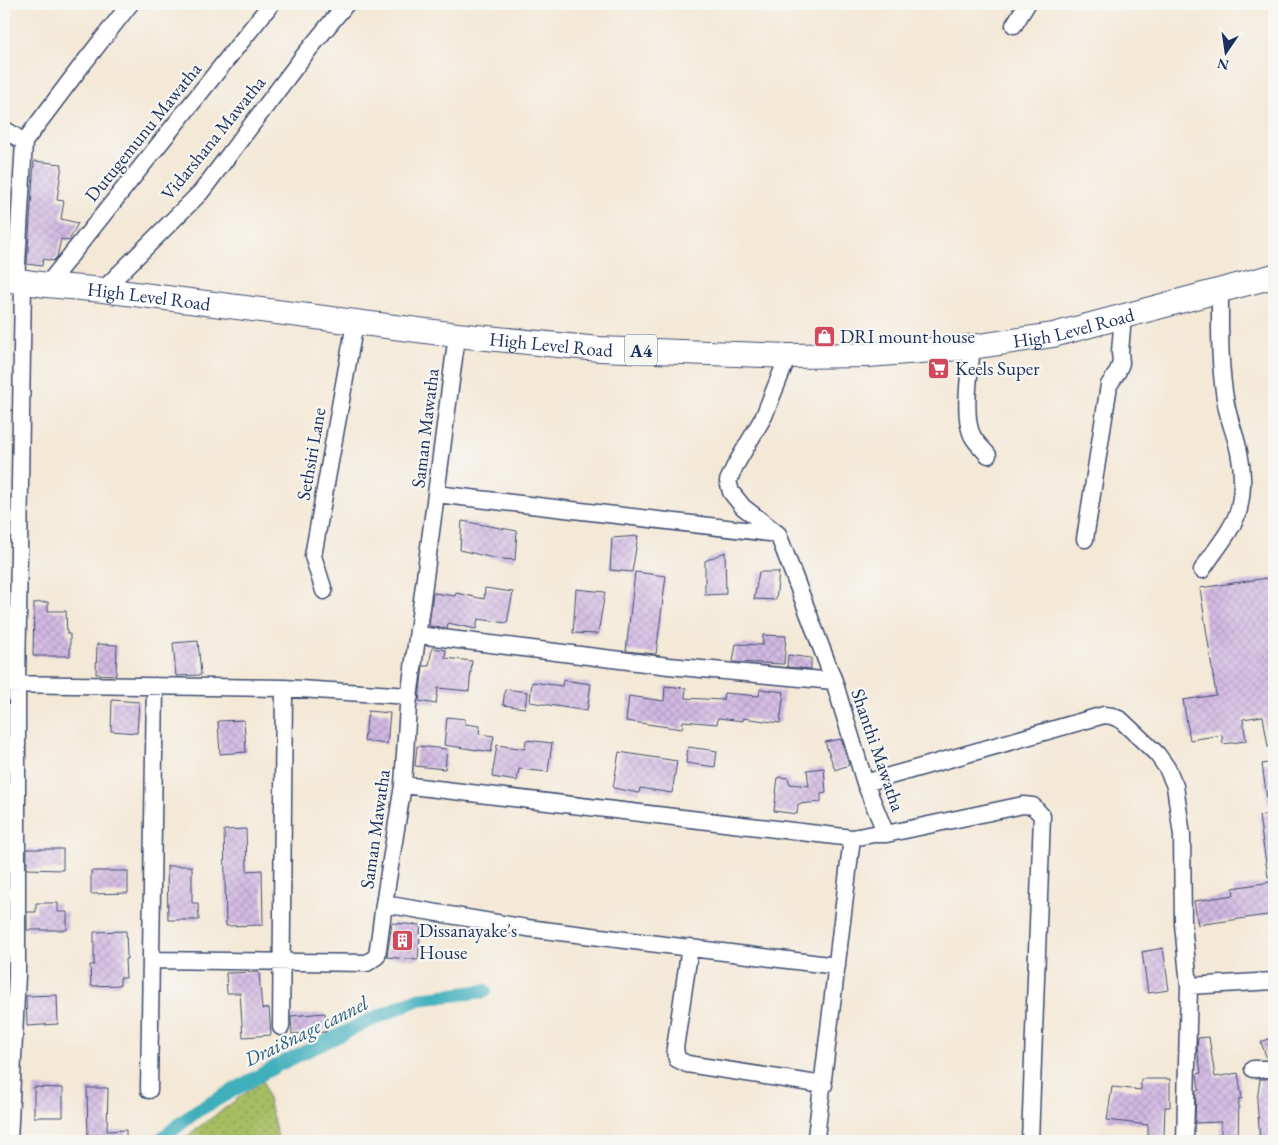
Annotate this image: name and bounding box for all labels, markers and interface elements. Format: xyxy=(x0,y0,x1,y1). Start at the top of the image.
north arrow xyxy=(1200,28,1250,78)
text: N xyxy=(1215,54,1231,75)
street label: Dutugemunu Mawatha xyxy=(79,57,207,207)
street label: Vidarshana Mawatha xyxy=(155,70,271,205)
street label: High Level Road xyxy=(86,276,212,316)
street label: High Level Road xyxy=(1011,301,1137,353)
shop icon: DRI mount house xyxy=(812,324,836,348)
place label: DRI mount house xyxy=(840,324,975,349)
street label: High Level Road xyxy=(488,326,614,362)
road number: A4 xyxy=(625,334,657,366)
supermarket icon: Keels Super xyxy=(927,356,951,380)
place label: Keels Super xyxy=(955,356,1040,381)
street label: Saman Mawatha xyxy=(405,366,445,489)
street label: Sethsiri Lane xyxy=(291,406,331,502)
street label: Shanthi Mawatha xyxy=(845,685,911,815)
street label: Saman Mawatha xyxy=(354,767,396,890)
place label: Dissanayake's House xyxy=(419,918,517,965)
building icon: Dissanayake's House xyxy=(391,929,415,953)
water label: Drai8nage cannel xyxy=(239,989,373,1073)

